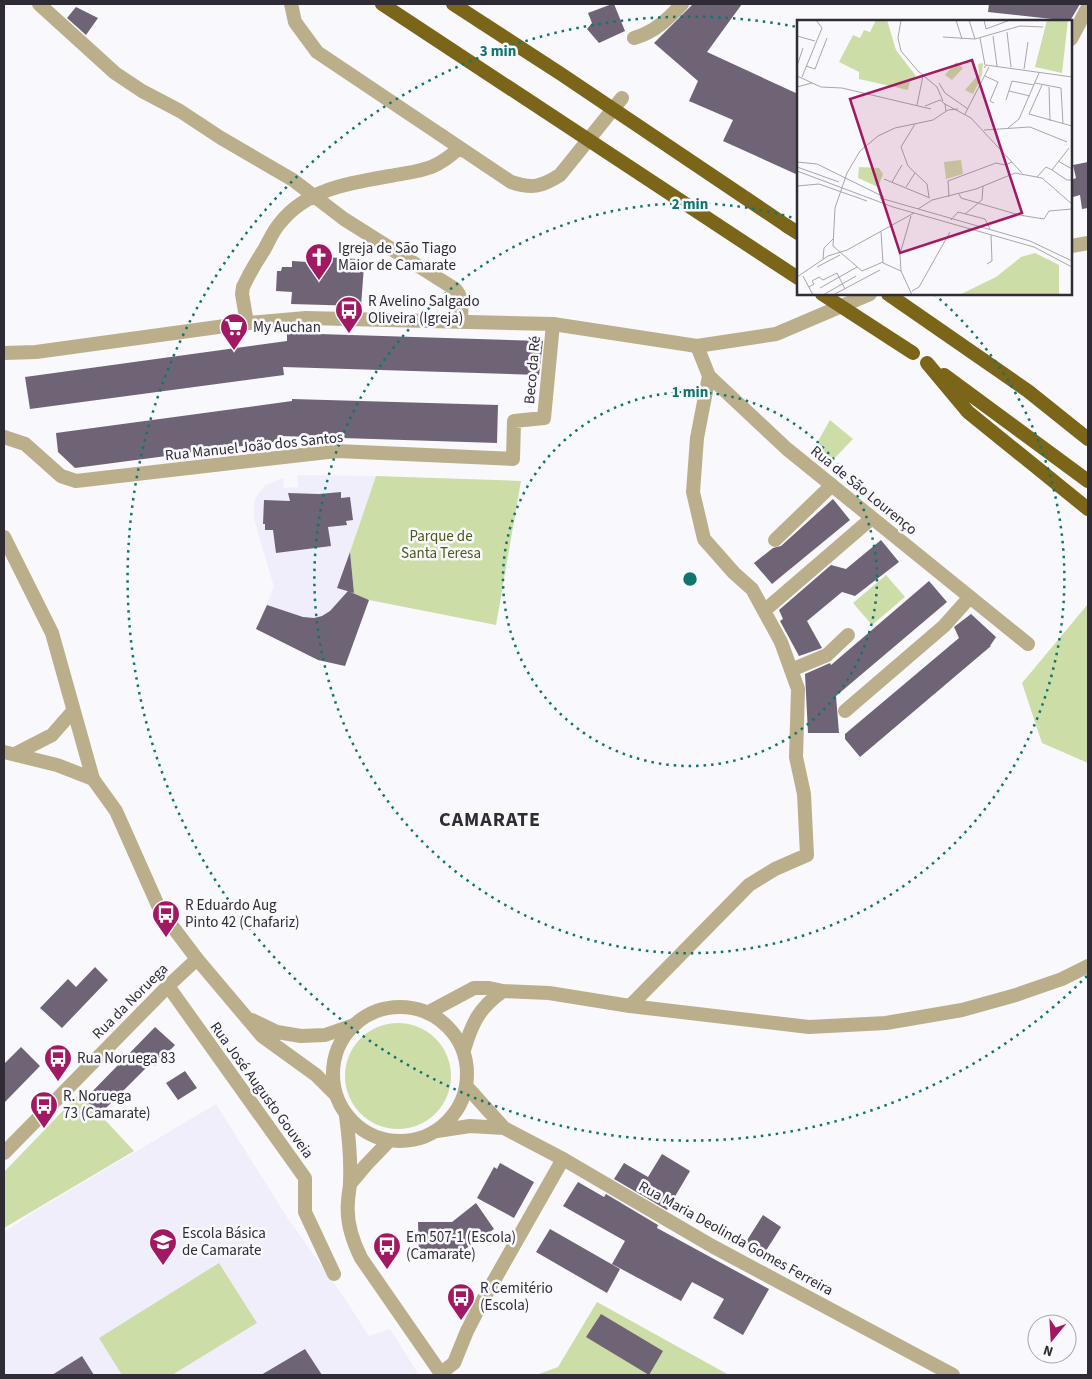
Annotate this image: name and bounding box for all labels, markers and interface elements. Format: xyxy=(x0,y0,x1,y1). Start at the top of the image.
inset map xyxy=(797,20,1072,295)
text: 3 min xyxy=(480,41,516,62)
text: 2 min xyxy=(672,194,708,215)
place label: Igreja de São Tiago Maior de Camarate xyxy=(338,238,457,276)
church icon: Igreja de São Tiago Maior de Camarate xyxy=(304,242,334,281)
place label: R Avelino Salgado Oliveira (Igreja) xyxy=(368,291,480,329)
bus stop icon: R Avelino Salgado Oliveira (Igreja) xyxy=(334,295,364,334)
supermarket icon: My Auchan xyxy=(219,312,249,351)
place label: My Auchan xyxy=(253,317,321,338)
street label: Beco da Ré xyxy=(519,335,546,405)
text: 1 min xyxy=(672,382,708,403)
street label: Rua Manuel João dos Santos xyxy=(164,427,344,466)
street label: Rua de São Lourenço xyxy=(806,441,921,540)
park label: Parque de Santa Teresa xyxy=(401,526,481,564)
centre of rings xyxy=(681,570,699,588)
district label: CAMARATE xyxy=(439,806,541,834)
place label: R Eduardo Aug Pinto 42 (Chafariz) xyxy=(185,895,300,933)
bus stop icon: R Eduardo Aug Pinto 42 (Chafariz) xyxy=(151,899,181,938)
street label: Rua da Noruega xyxy=(88,959,173,1044)
street label: Rua José Augusto Gouveia xyxy=(205,1018,318,1163)
bus stop icon: Rua Noruega 83 xyxy=(43,1043,73,1082)
place label: Rua Noruega 83 xyxy=(77,1048,176,1069)
place label: R. Noruega 73 (Camarate) xyxy=(63,1086,151,1124)
bus stop icon: R. Noruega 73 (Camarate) xyxy=(29,1090,59,1129)
street label: Rua Maria Deolinda Gomes Ferreira xyxy=(635,1176,837,1301)
place label: Escola Básica de Camarate xyxy=(182,1223,266,1261)
school or university icon: Escola Básica de Camarate xyxy=(148,1227,178,1266)
place label: Em 507-1 (Escola) (Camarate) xyxy=(406,1227,516,1265)
bus stop icon: Em 507-1 (Escola) (Camarate) xyxy=(372,1231,402,1270)
place label: R Cemitério (Escola) xyxy=(480,1278,553,1316)
bus stop icon: R Cemitério (Escola) xyxy=(446,1282,476,1321)
north arrow xyxy=(1027,1314,1077,1364)
text: N xyxy=(1041,1339,1056,1361)

